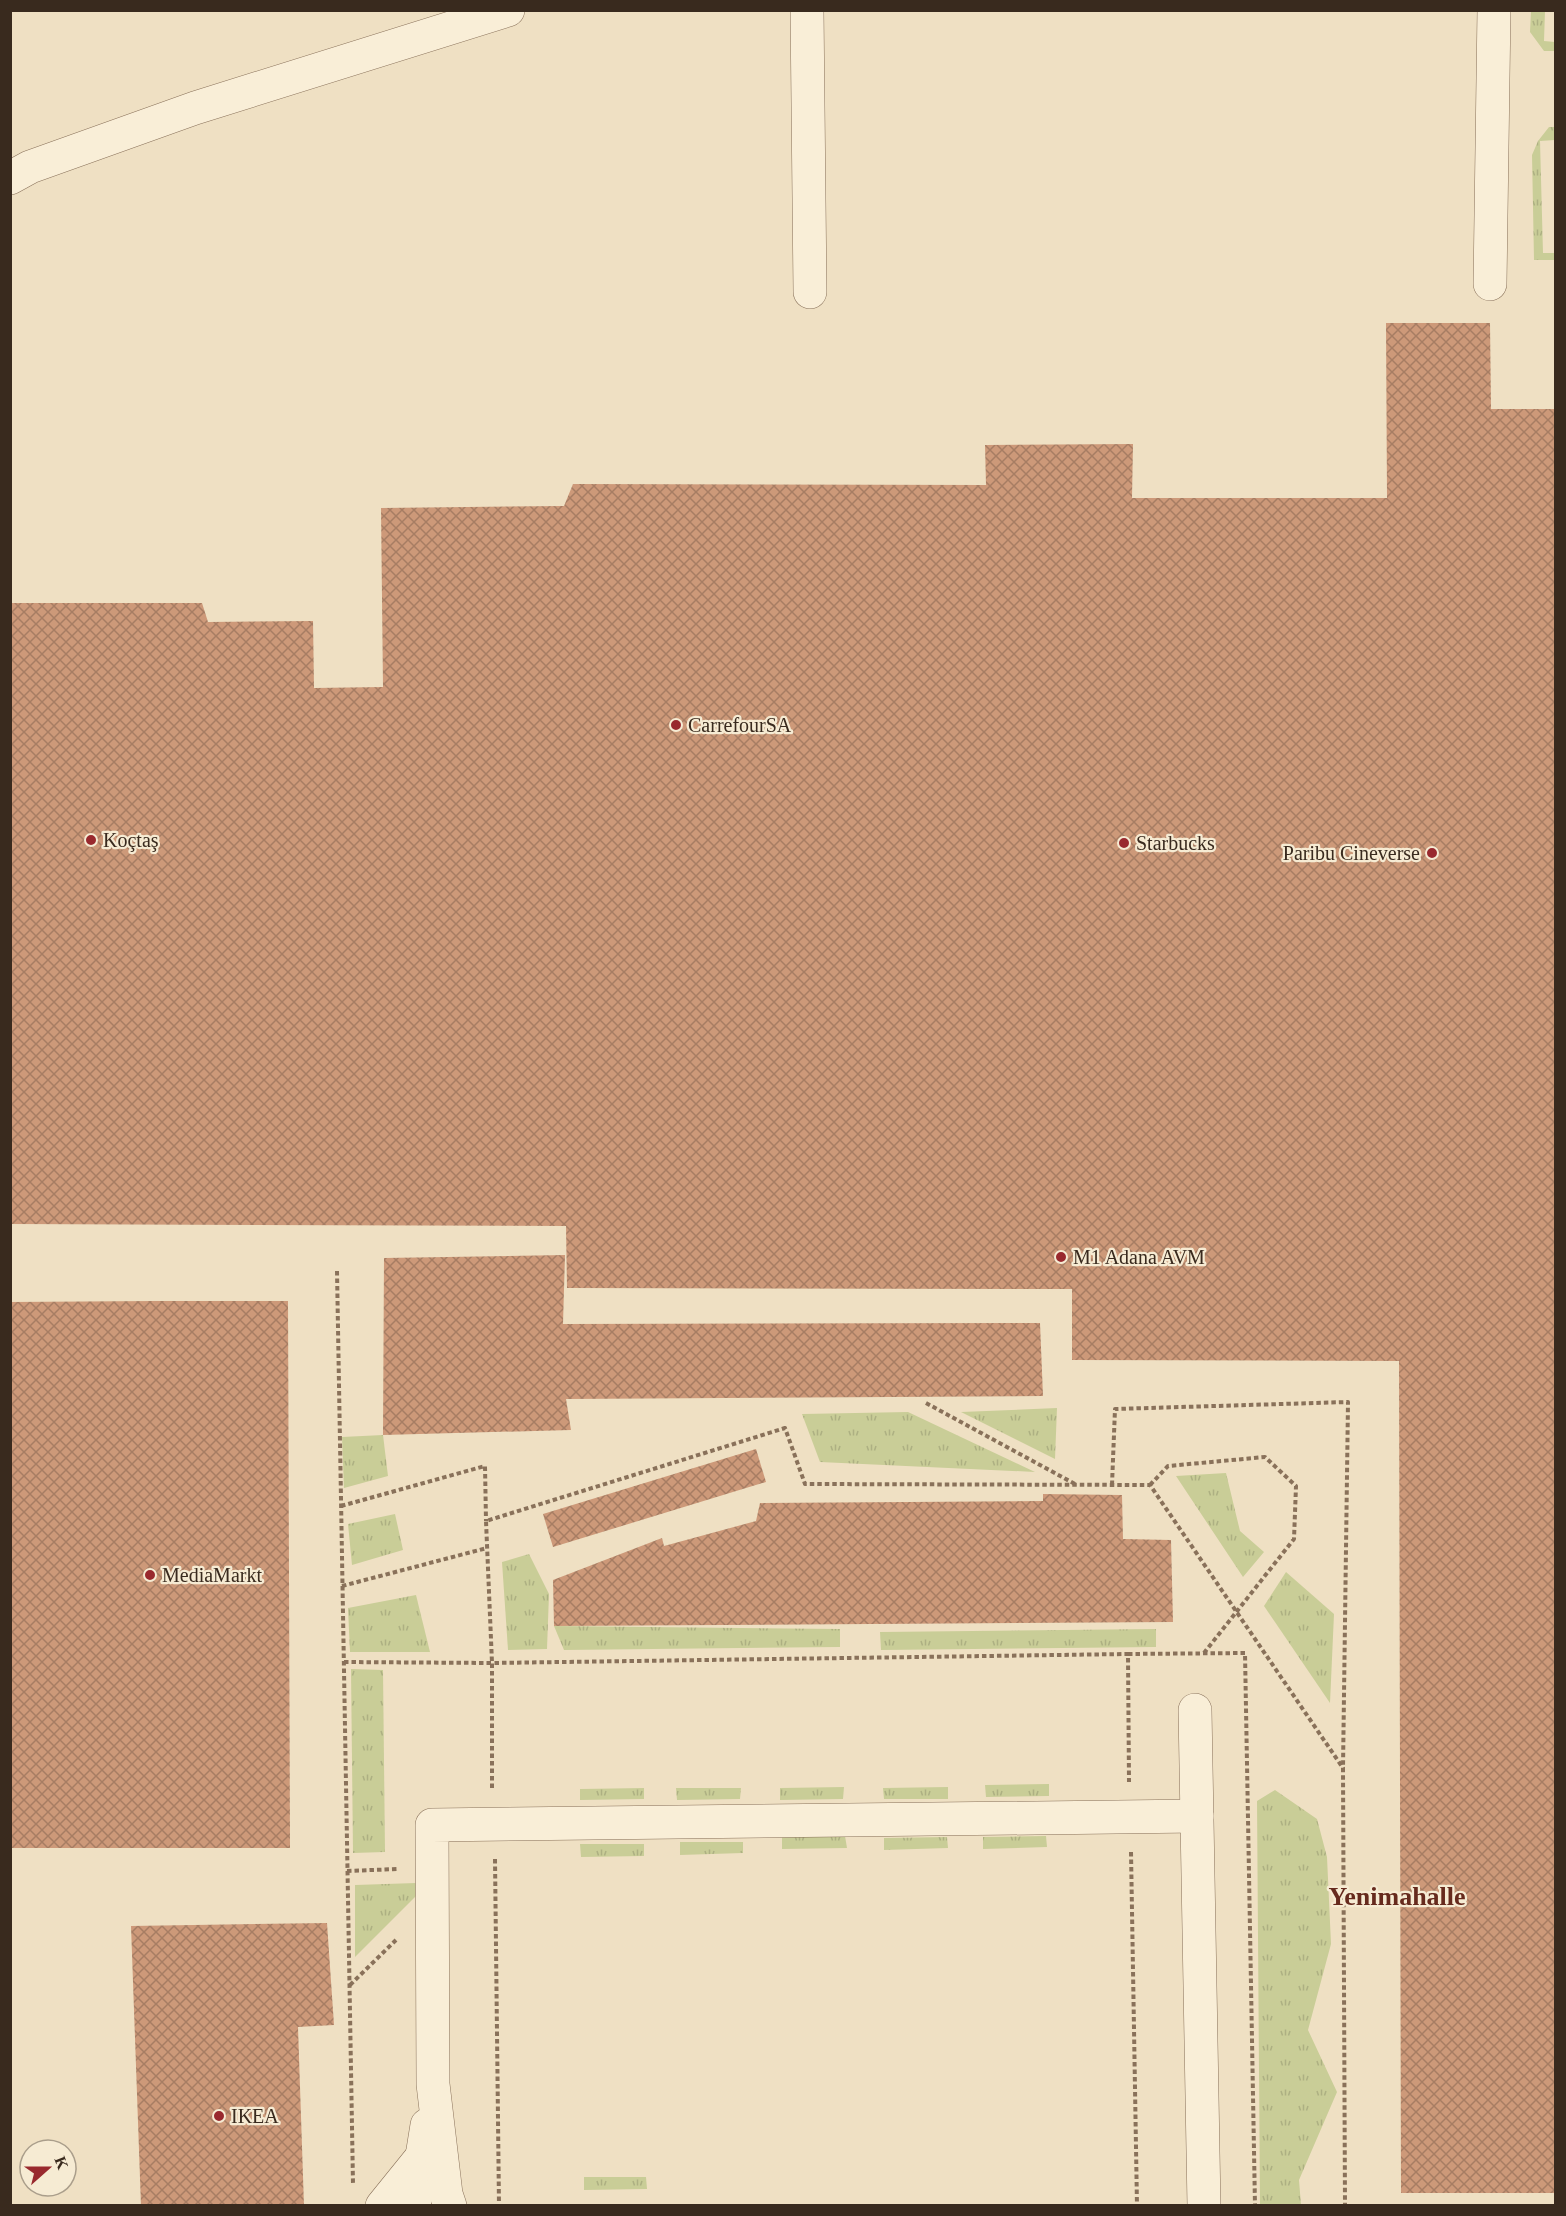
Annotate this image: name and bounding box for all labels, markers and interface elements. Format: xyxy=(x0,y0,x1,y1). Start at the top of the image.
place label: CarrefourSA xyxy=(688,714,792,736)
marker: CarrefourSA xyxy=(669,718,683,732)
place label: Koçtaş xyxy=(103,829,159,852)
place label: Starbucks xyxy=(1136,832,1215,854)
marker: Koçtaş xyxy=(84,833,98,847)
marker: Starbucks xyxy=(1117,836,1131,850)
place label: Paribu Cineverse xyxy=(1283,842,1420,864)
marker: Paribu Cineverse xyxy=(1425,846,1439,860)
place label: M1 Adana AVM xyxy=(1073,1246,1205,1268)
marker: M1 Adana AVM xyxy=(1054,1250,1068,1264)
place label: MediaMarkt xyxy=(162,1564,262,1586)
marker: MediaMarkt xyxy=(143,1568,157,1582)
district label: Yenimahalle xyxy=(1328,1882,1466,1911)
place label: IKEA xyxy=(231,2105,279,2127)
marker: IKEA xyxy=(212,2109,226,2123)
north arrow xyxy=(18,2138,78,2198)
text: K xyxy=(51,2154,72,2172)

